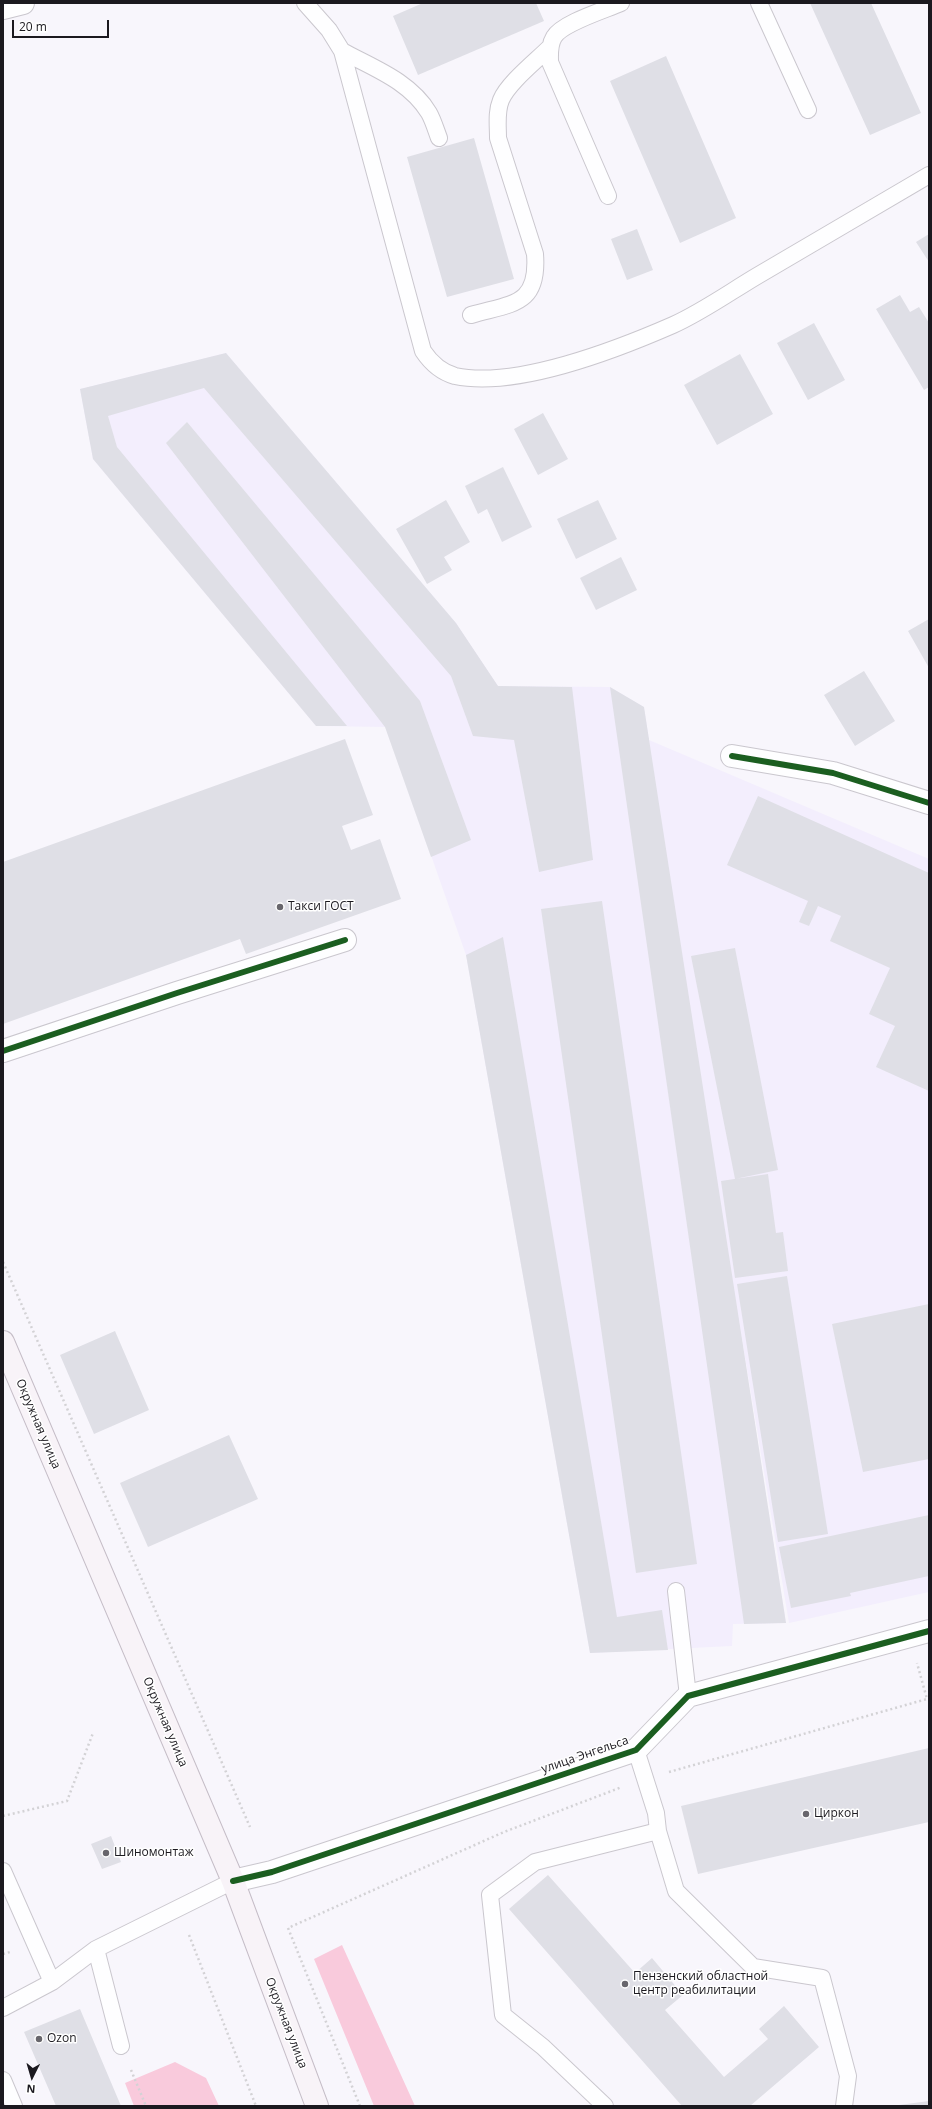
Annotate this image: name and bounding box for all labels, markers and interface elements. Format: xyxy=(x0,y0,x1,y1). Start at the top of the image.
scale bar xyxy=(14,12,111,38)
text: 20 m xyxy=(19,18,47,35)
place label: Такси ГОСТ xyxy=(288,900,354,914)
marker: Такси ГОСТ xyxy=(275,902,285,912)
street label: Окружная улица xyxy=(13,1377,63,1471)
street label: Окружная улица xyxy=(140,1675,190,1769)
street label: улица Энгельса xyxy=(540,1733,630,1777)
place label: Циркон xyxy=(814,1807,859,1821)
marker: Циркон xyxy=(801,1809,811,1819)
place label: Шиномонтаж xyxy=(114,1846,194,1860)
marker: Шиномонтаж xyxy=(101,1848,111,1858)
place label: Пензенский областной центр реабилитации xyxy=(633,1970,768,1998)
street label: Окружная улица xyxy=(262,1975,310,2071)
marker: Пензенский областной центр реабилитации xyxy=(620,1979,630,1989)
place label: Ozon xyxy=(47,2032,77,2046)
marker: Ozon xyxy=(34,2034,44,2044)
north arrow xyxy=(12,2057,52,2097)
text: N xyxy=(26,2082,36,2097)

